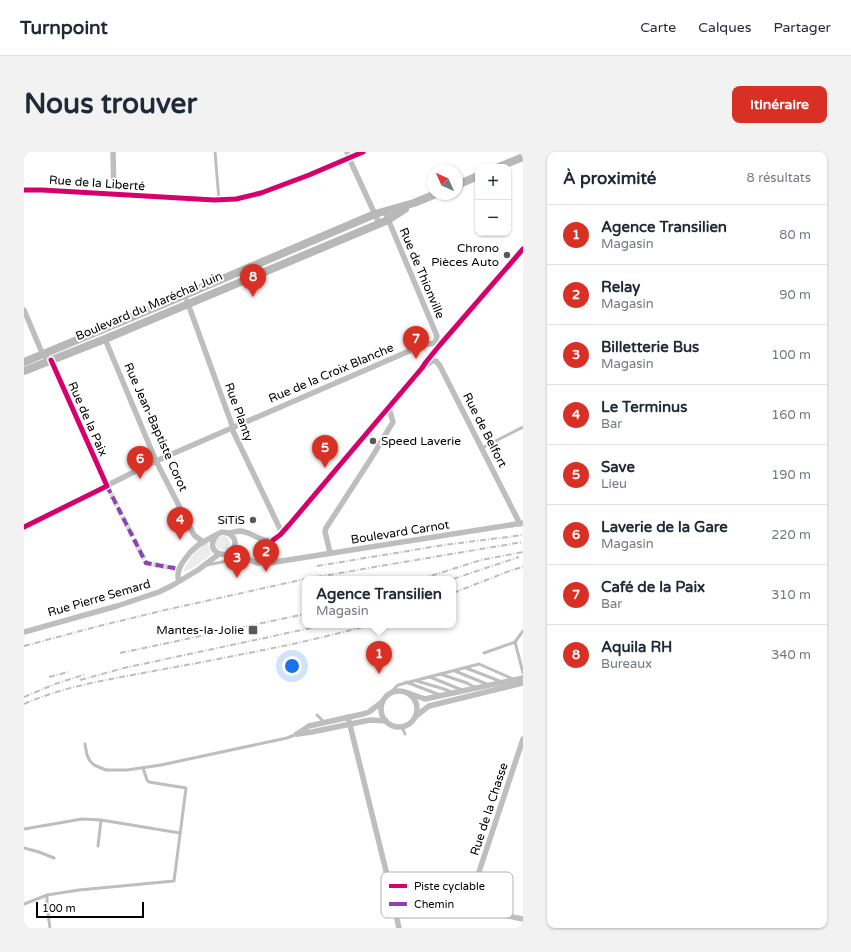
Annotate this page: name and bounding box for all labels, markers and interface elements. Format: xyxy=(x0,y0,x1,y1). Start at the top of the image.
text: Turnpoint xyxy=(20,17,108,39)
text: Carte xyxy=(640,19,676,36)
text: Calques xyxy=(698,19,751,36)
text: Partager xyxy=(773,19,831,36)
button: Itinéraire xyxy=(732,86,827,123)
text: Nous trouver xyxy=(24,87,197,121)
north arrow xyxy=(427,164,463,200)
map controls xyxy=(475,164,511,236)
button: + xyxy=(475,164,511,200)
text: À proximité xyxy=(563,168,656,189)
text: 8 résultats xyxy=(747,170,811,186)
street label: Rue de la Liberté xyxy=(48,173,146,193)
button: − xyxy=(475,200,511,236)
text: Agence Transilien xyxy=(601,218,727,236)
street label: Rue de Thionville xyxy=(397,225,448,321)
text: 1 xyxy=(572,227,580,243)
text: 80 m xyxy=(779,227,811,243)
text: Magasin xyxy=(601,236,654,252)
place label: Chrono Pièces Auto xyxy=(431,241,499,269)
marker: Chrono Pièces Auto xyxy=(502,250,512,260)
pin: 8 xyxy=(240,264,266,297)
street label: Boulevard du Maréchal Juin xyxy=(74,269,224,343)
text: Relay xyxy=(601,278,640,296)
text: 2 xyxy=(572,287,580,303)
text: 90 m xyxy=(779,287,811,303)
text: Magasin xyxy=(601,296,654,312)
pin: 7 xyxy=(403,326,429,359)
text: Billetterie Bus xyxy=(601,338,699,356)
street label: Rue de la Croix Blanche xyxy=(266,340,396,406)
text: 3 xyxy=(572,347,580,363)
text: 100 m xyxy=(771,347,811,363)
text: Magasin xyxy=(601,356,654,372)
street label: Rue Jean-Baptiste Corot xyxy=(121,361,191,494)
street label: Rue de la Paix xyxy=(65,380,111,458)
street label: Rue Planty xyxy=(222,381,256,444)
street label: Rue de Belfort xyxy=(460,390,510,470)
text: Le Terminus xyxy=(601,398,687,416)
text: 4 xyxy=(572,407,580,423)
text: 160 m xyxy=(771,407,811,423)
text: Bar xyxy=(601,416,622,432)
place label: Speed Laverie xyxy=(381,434,461,448)
pin: 5 xyxy=(312,435,338,468)
marker: Speed Laverie xyxy=(368,436,378,446)
pin: 6 xyxy=(127,446,153,479)
text: Save xyxy=(601,458,635,476)
text: 5 xyxy=(572,467,580,483)
text: 190 m xyxy=(771,467,811,483)
text: Lieu xyxy=(601,476,627,492)
pin: 4 xyxy=(167,507,193,540)
place label: SiTiS xyxy=(217,513,245,527)
marker: SiTiS xyxy=(248,515,258,525)
street label: Boulevard Carnot xyxy=(350,517,451,547)
text: Laverie de la Gare xyxy=(601,518,728,536)
text: 6 xyxy=(572,527,580,543)
text: 220 m xyxy=(771,527,811,543)
text: Magasin xyxy=(601,536,654,552)
pin: 2 xyxy=(253,539,279,572)
pin: 3 xyxy=(224,545,250,578)
popup xyxy=(302,576,456,628)
street label: Rue Pierre Semard xyxy=(46,577,152,619)
text: Café de la Paix xyxy=(601,578,705,596)
text: Agence Transilien xyxy=(316,585,442,603)
text: 7 xyxy=(572,587,580,603)
text: 310 m xyxy=(771,587,811,603)
text: Bar xyxy=(601,596,622,612)
text: Magasin xyxy=(316,603,369,619)
place label: Mantes-la-Jolie xyxy=(156,623,244,637)
marker: Mantes-la-Jolie xyxy=(247,624,259,636)
text: Aquila RH xyxy=(601,638,672,656)
pin: 1 xyxy=(366,641,392,674)
text: 8 xyxy=(572,647,580,663)
text: 340 m xyxy=(771,647,811,663)
your location xyxy=(282,656,302,676)
text: Bureaux xyxy=(601,656,652,672)
street label: Rue de la Chasse xyxy=(467,761,511,857)
legend xyxy=(381,872,513,918)
text: Piste cyclable xyxy=(414,880,485,893)
text: Chemin xyxy=(414,898,454,911)
scale bar xyxy=(36,900,144,919)
text: 100 m xyxy=(42,902,76,915)

